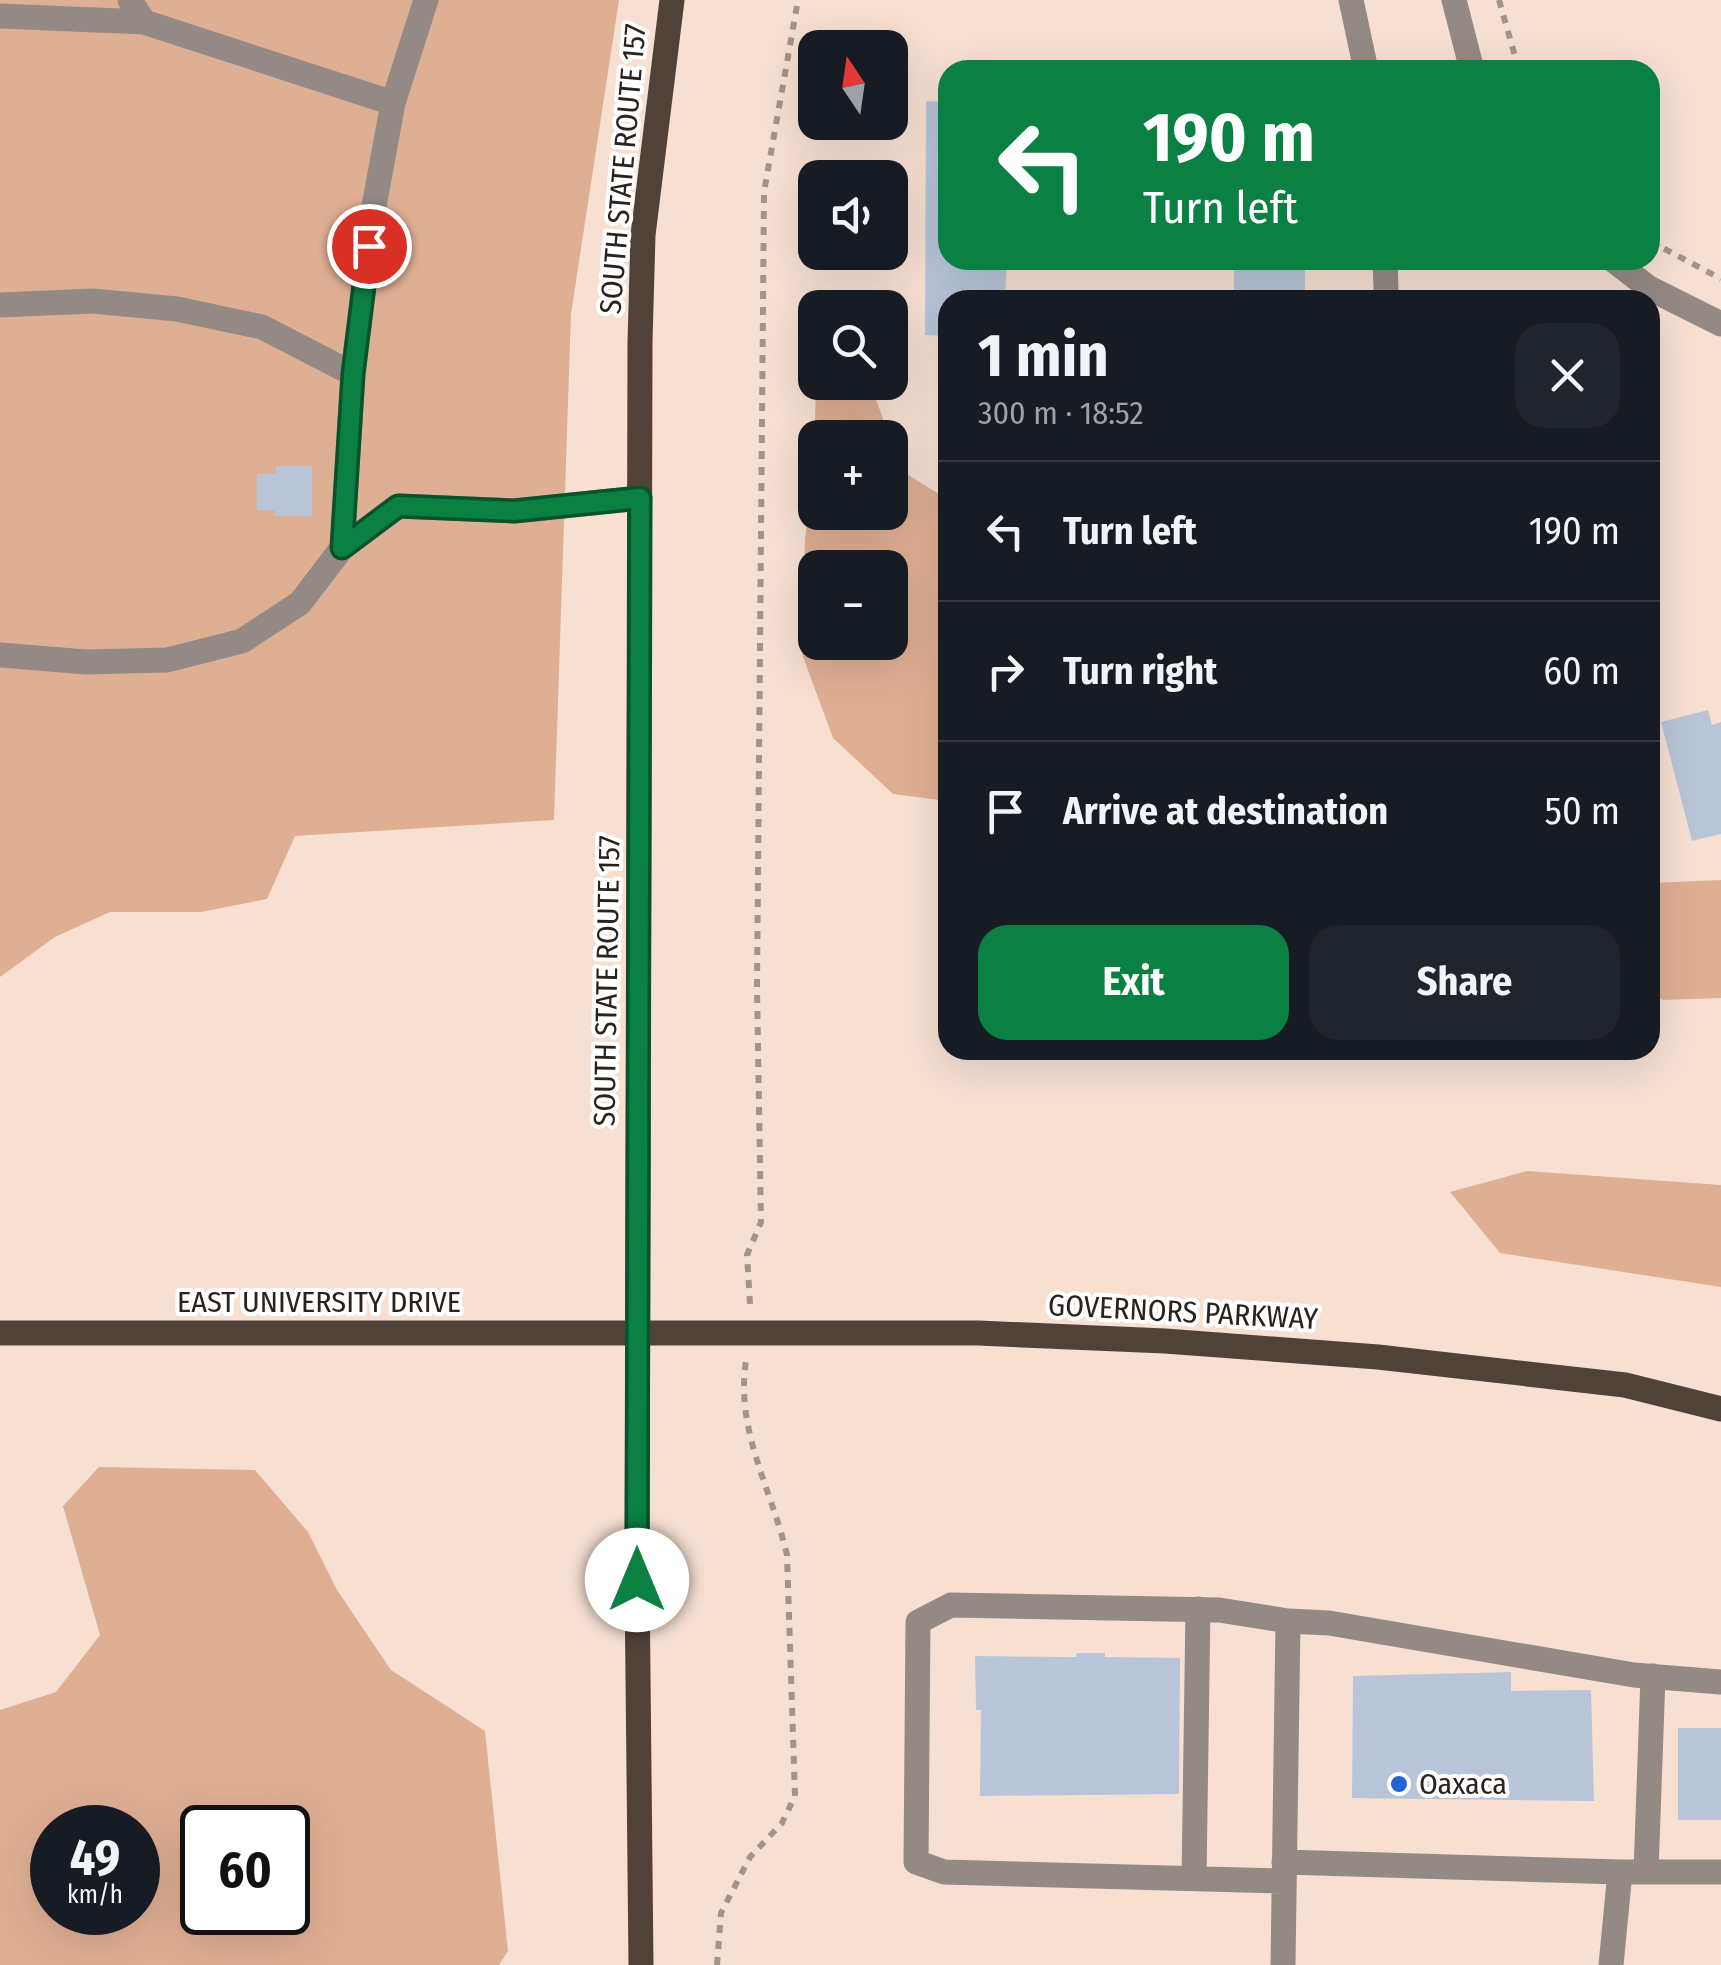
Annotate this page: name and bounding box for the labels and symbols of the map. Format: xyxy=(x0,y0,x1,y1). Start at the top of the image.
street label: SOUTH STATE ROUTE 157 xyxy=(592,23,654,315)
north arrow xyxy=(798,30,908,140)
pin xyxy=(327,204,412,289)
street label: SOUTH STATE ROUTE 157 xyxy=(586,835,628,1127)
street label: EAST UNIVERSITY DRIVE xyxy=(177,1284,461,1320)
street label: GOVERNORS PARKWAY xyxy=(1047,1287,1319,1337)
position arrow xyxy=(585,1528,689,1632)
place label: Oaxaca xyxy=(1419,1766,1507,1802)
marker: Oaxaca xyxy=(1388,1773,1410,1795)
speed limit sign: 60 xyxy=(180,1805,310,1935)

